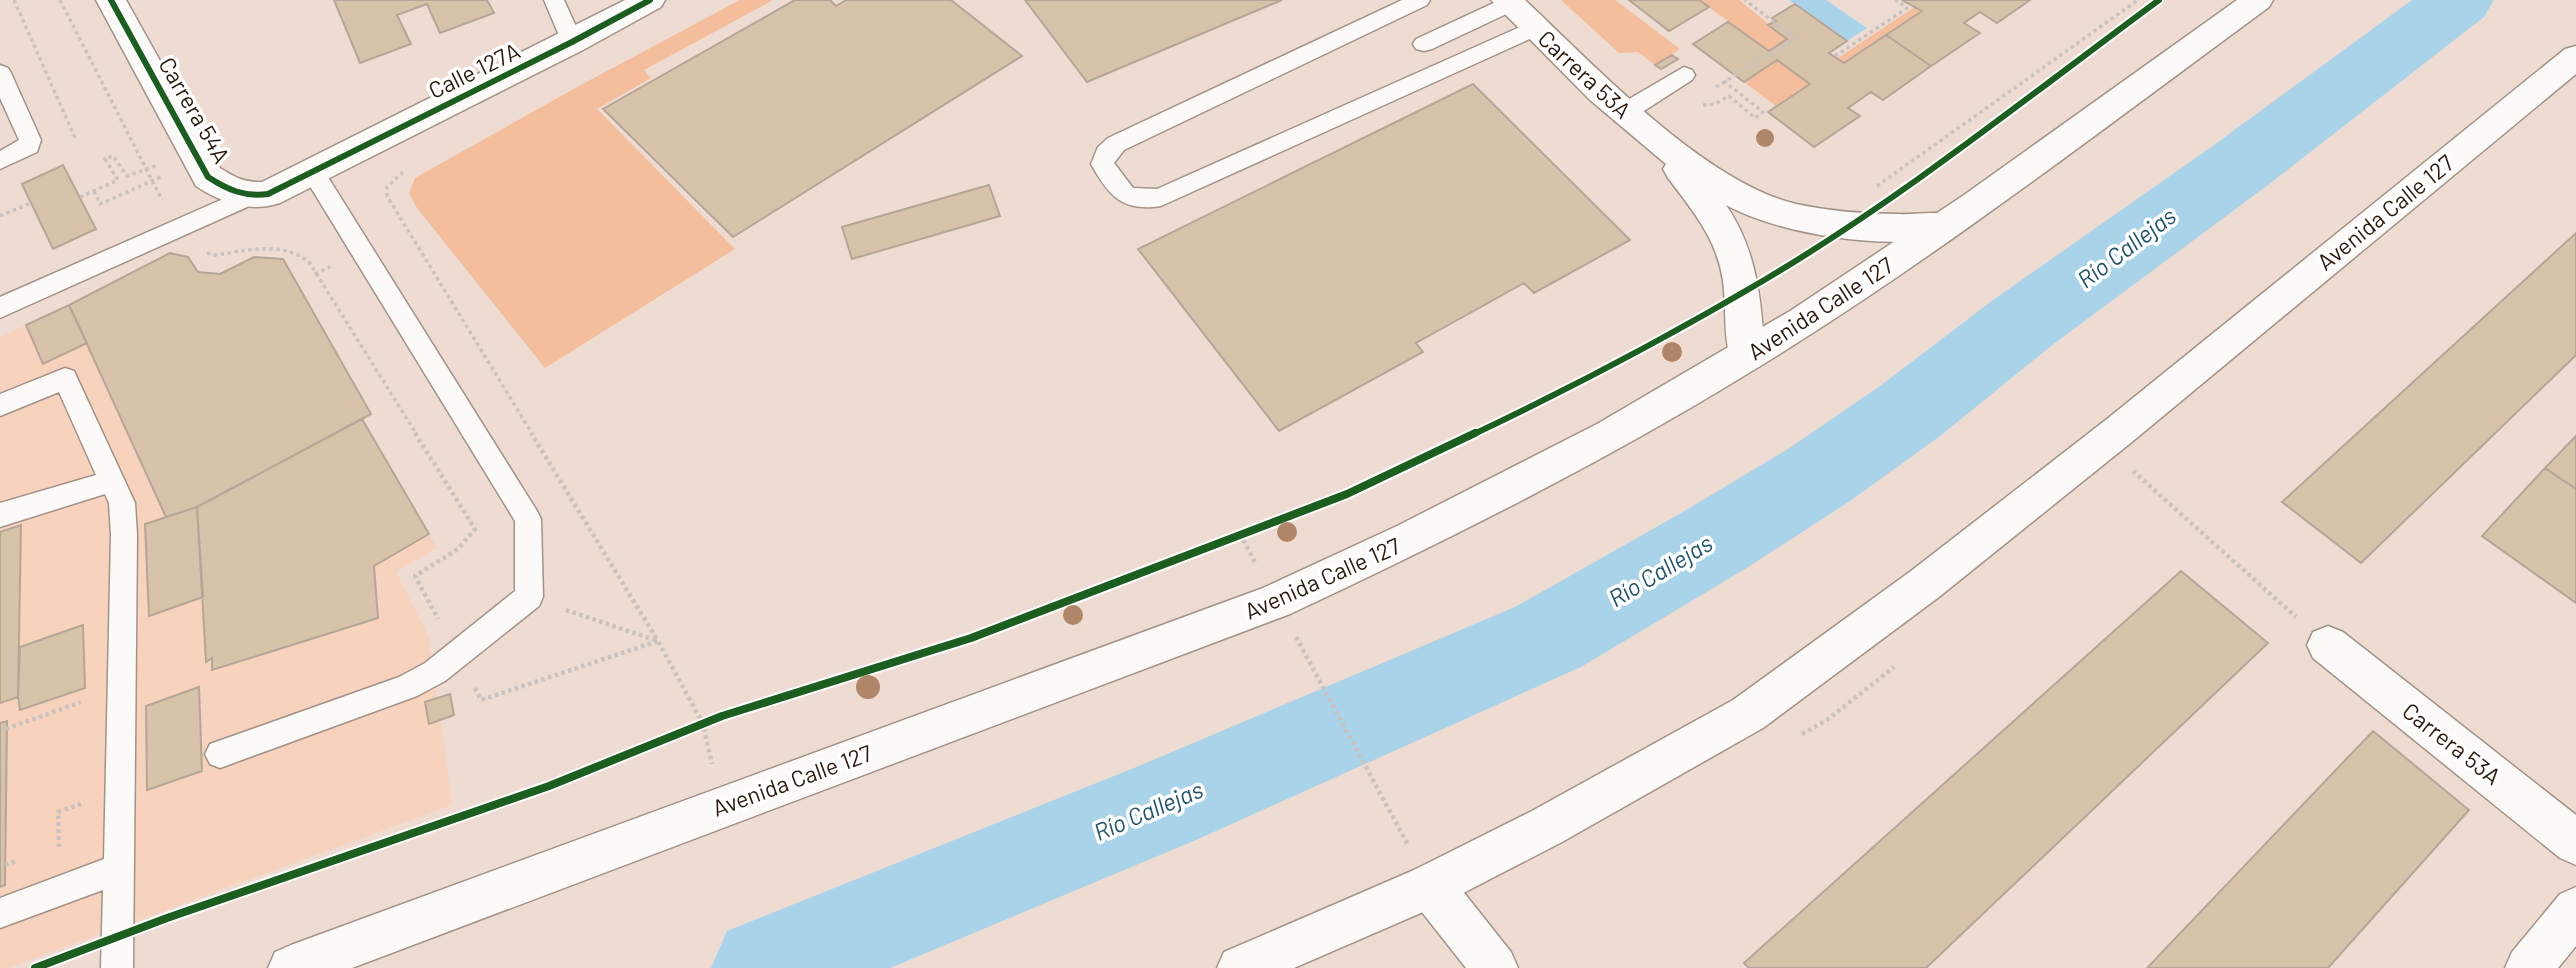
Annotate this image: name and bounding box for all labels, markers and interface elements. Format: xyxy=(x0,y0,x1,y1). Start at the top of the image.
street label: Carrera 53A xyxy=(1533,24,1637,124)
street label: Calle 127A xyxy=(424,36,524,104)
street label: Carrera 54A xyxy=(153,52,237,168)
street label: Avenida Calle 127 xyxy=(2311,148,2459,276)
water label: Río Callejas xyxy=(2071,201,2181,293)
street label: Avenida Calle 127 xyxy=(1742,251,1898,365)
water label: Río Callejas xyxy=(1603,528,1717,612)
street label: Avenida Calle 127 xyxy=(1240,531,1404,625)
street label: Carrera 53A xyxy=(2397,696,2507,790)
street label: Avenida Calle 127 xyxy=(708,738,876,822)
water label: Río Callejas xyxy=(1089,774,1207,846)

